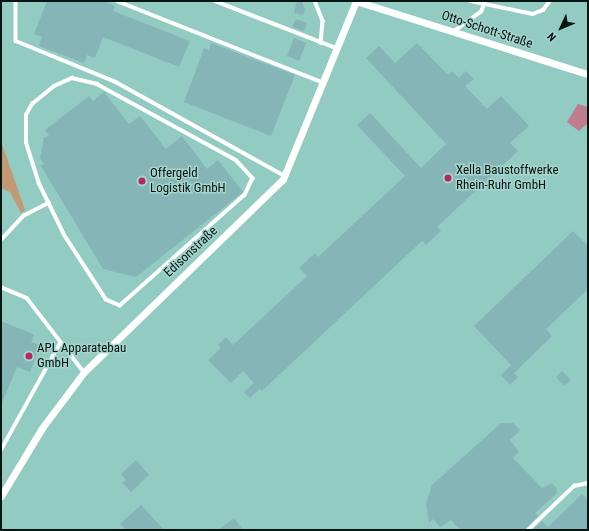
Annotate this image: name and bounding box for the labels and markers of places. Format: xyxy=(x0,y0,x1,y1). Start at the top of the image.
place label: Xella Baustoffwerke Rhein-Ruhr GmbH xyxy=(456,163,559,194)
place label: Offergeld Logistik GmbH xyxy=(150,166,226,197)
marker: Xella Baustoffwerke Rhein-Ruhr GmbH xyxy=(443,173,453,183)
marker: Offergeld Logistik GmbH xyxy=(137,176,147,186)
place label: APL Apparatebau GmbH xyxy=(37,341,126,372)
marker: APL Apparatebau GmbH xyxy=(24,351,34,361)

